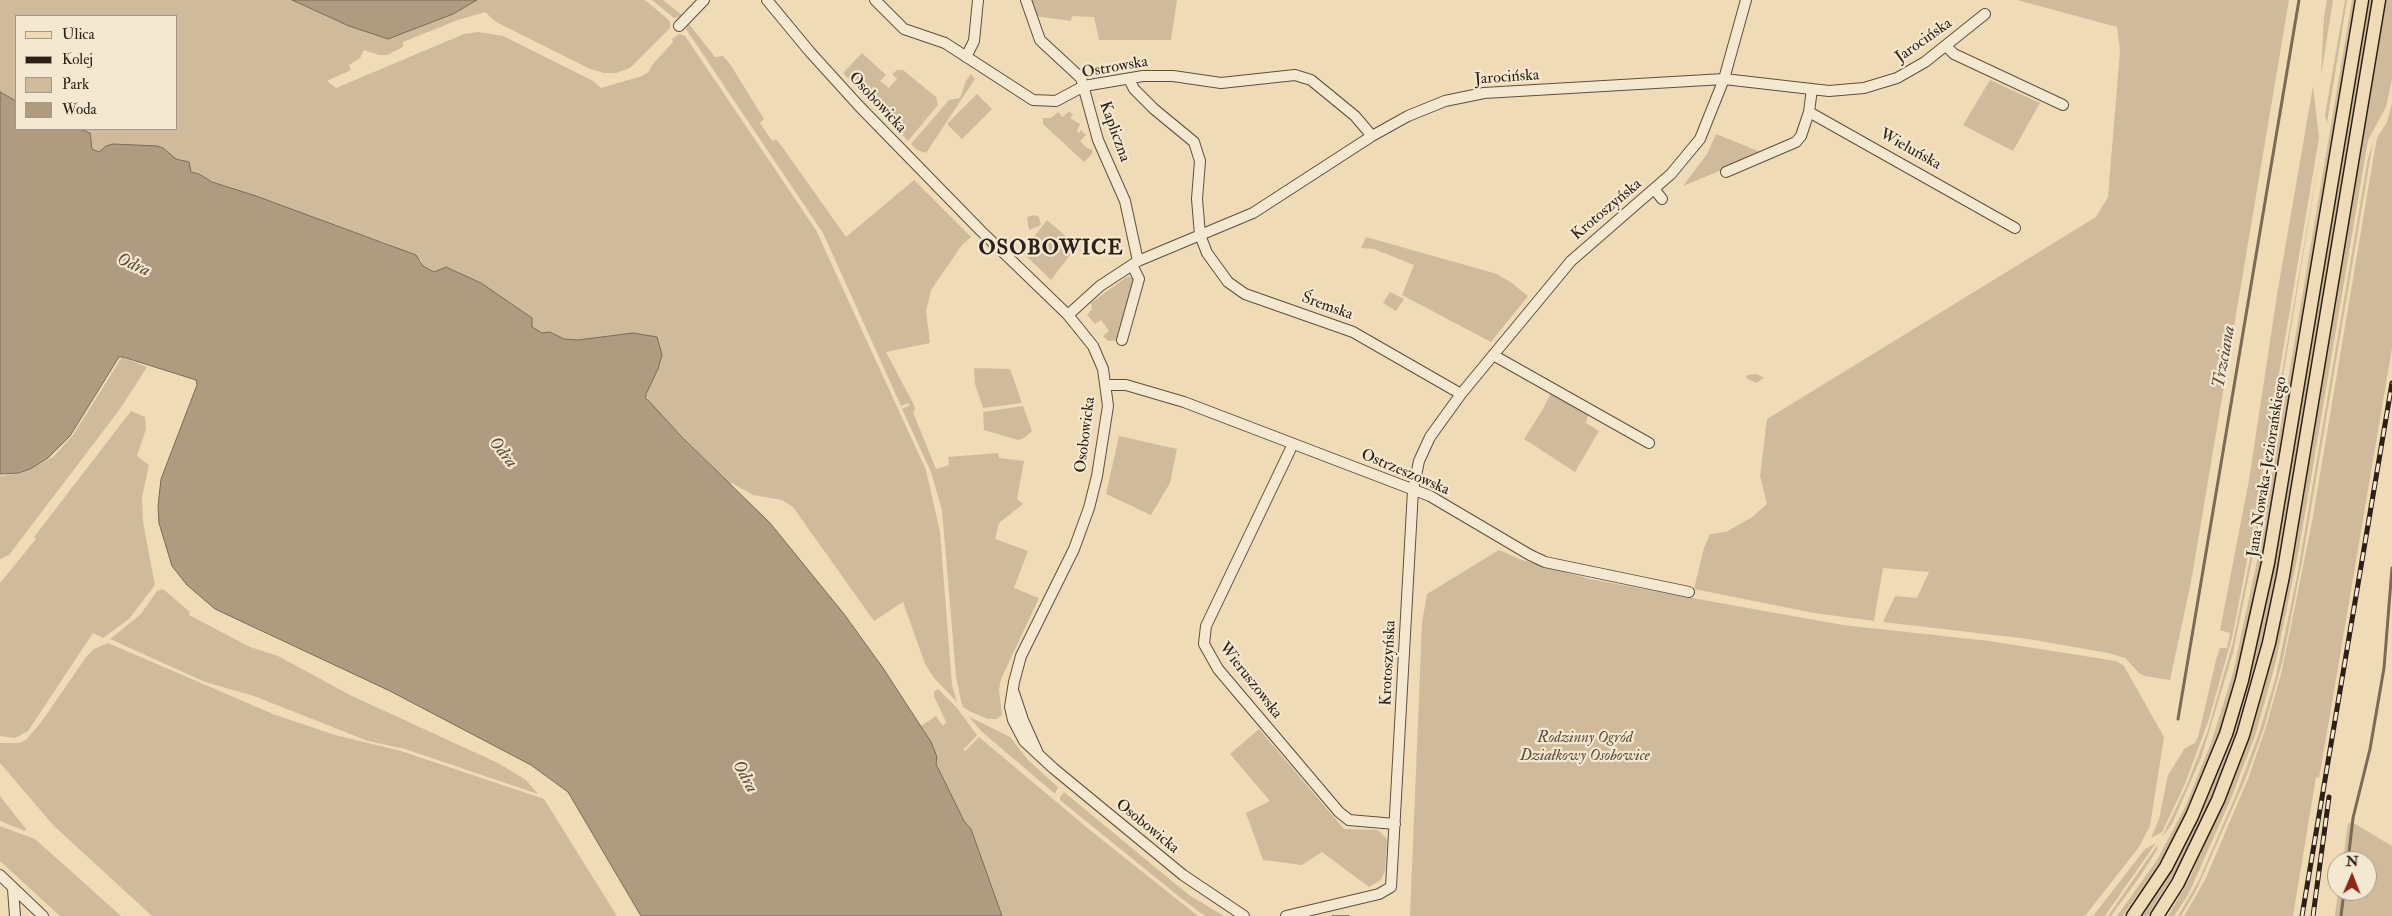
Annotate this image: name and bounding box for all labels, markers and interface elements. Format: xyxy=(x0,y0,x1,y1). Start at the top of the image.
legend xyxy=(15,15,178,130)
street label: Jarocińska xyxy=(1892,15,1956,67)
text: Ulica xyxy=(62,25,95,44)
text: Kolej xyxy=(62,50,93,69)
street label: Ostrowska xyxy=(1081,53,1149,83)
street label: Jarocińska xyxy=(1474,66,1540,90)
street label: Osobowicka xyxy=(844,69,910,137)
text: Park xyxy=(62,75,89,94)
street label: Kapliczna xyxy=(1094,99,1134,165)
text: Woda xyxy=(62,100,97,119)
street label: Wieluńska xyxy=(1876,125,1944,175)
street label: Krotoszyńska xyxy=(1568,175,1646,245)
district label: OSOBOWICE xyxy=(977,236,1125,262)
water label: Odra xyxy=(113,249,153,283)
street label: Śremska xyxy=(1299,289,1355,325)
water label: Trzciana xyxy=(2209,324,2241,390)
street label: Jana Nowaka-Jeziorańskiego xyxy=(2244,375,2292,559)
street label: Osobowicka xyxy=(1072,396,1100,474)
water label: Odra xyxy=(483,433,521,473)
street label: Ostrzeszowska xyxy=(1358,446,1452,500)
street label: Krotoszyńska xyxy=(1377,620,1401,706)
street label: Wieruszowska xyxy=(1214,639,1286,723)
park label: Rodzinny Ogród Działkowy Osobowice xyxy=(1520,729,1650,767)
water label: Odra xyxy=(726,757,762,797)
street label: Osobowicka xyxy=(1111,796,1183,858)
north arrow xyxy=(2327,851,2377,901)
text: N xyxy=(2346,853,2359,870)

